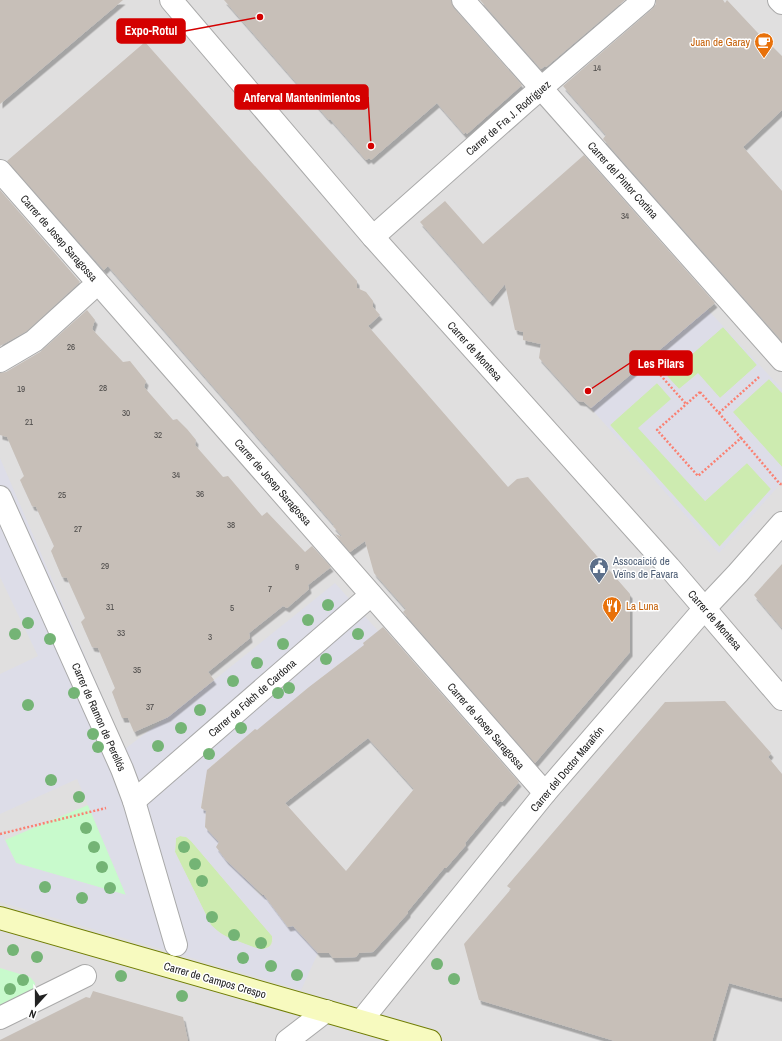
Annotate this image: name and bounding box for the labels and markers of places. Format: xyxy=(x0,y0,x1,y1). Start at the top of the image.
callout: Expo-Rotul xyxy=(117,19,185,43)
cafe icon: Juan de Garay xyxy=(753,31,775,59)
place label: Juan de Garay xyxy=(691,35,750,49)
callout: Anferval Mantenimientos xyxy=(235,85,368,109)
callout: Les Pilars xyxy=(630,351,692,375)
place label: Assocaició de Veïns de Favara xyxy=(612,554,678,581)
public building icon: Assocaició de Veïns de Favara xyxy=(588,556,610,584)
restaurant icon: La Luna xyxy=(601,595,623,623)
place label: La Luna xyxy=(626,599,659,613)

